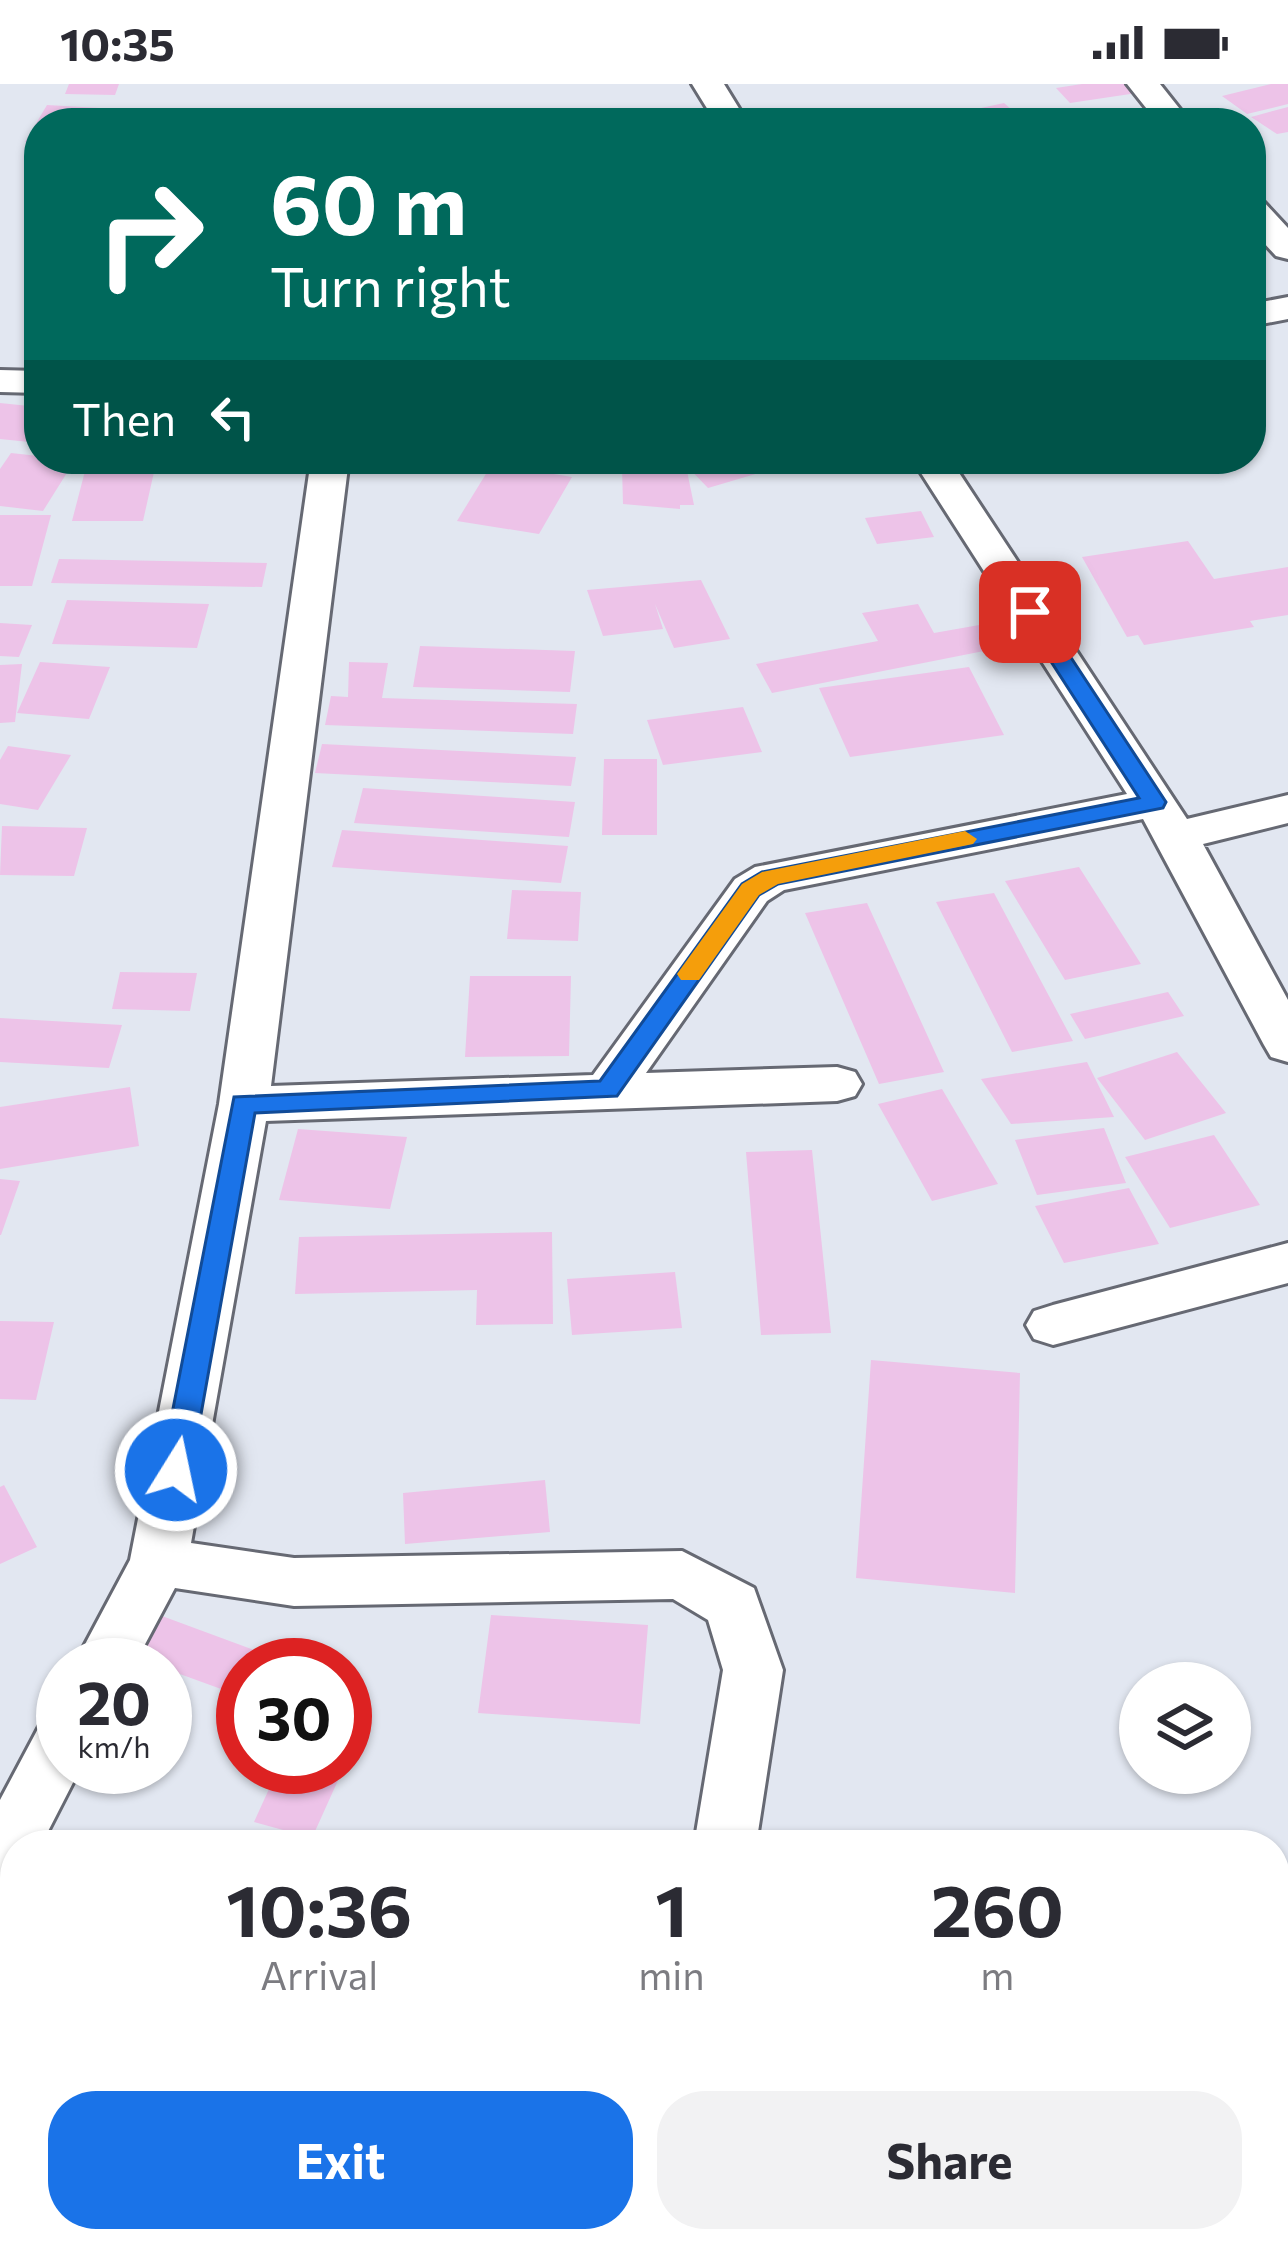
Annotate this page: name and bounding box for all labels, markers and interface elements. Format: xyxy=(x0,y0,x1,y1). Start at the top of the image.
text: 10:35 xyxy=(60,15,175,70)
text: 60 m xyxy=(270,150,467,252)
icon: right xyxy=(72,156,228,312)
text: Turn right xyxy=(270,252,511,318)
icon: left xyxy=(200,384,266,450)
text: Then xyxy=(72,390,176,445)
pin xyxy=(979,561,1081,663)
icon: arrive xyxy=(997,579,1063,645)
position arrow xyxy=(113,1407,239,1533)
speed limit sign: 30 xyxy=(216,1638,372,1794)
map controls xyxy=(1119,1662,1251,1794)
button: layers xyxy=(1119,1662,1251,1794)
text: 20 xyxy=(77,1664,151,1737)
text: km/h xyxy=(78,1727,150,1764)
text: 10:36 xyxy=(226,1864,412,1952)
text: 1 xyxy=(655,1864,688,1952)
text: 260 xyxy=(931,1864,1064,1952)
text: Arrival xyxy=(260,1950,378,1998)
text: min xyxy=(638,1950,705,1998)
text: m xyxy=(980,1950,1014,1998)
button: Exit xyxy=(48,2091,633,2229)
button: Share xyxy=(657,2091,1242,2229)

